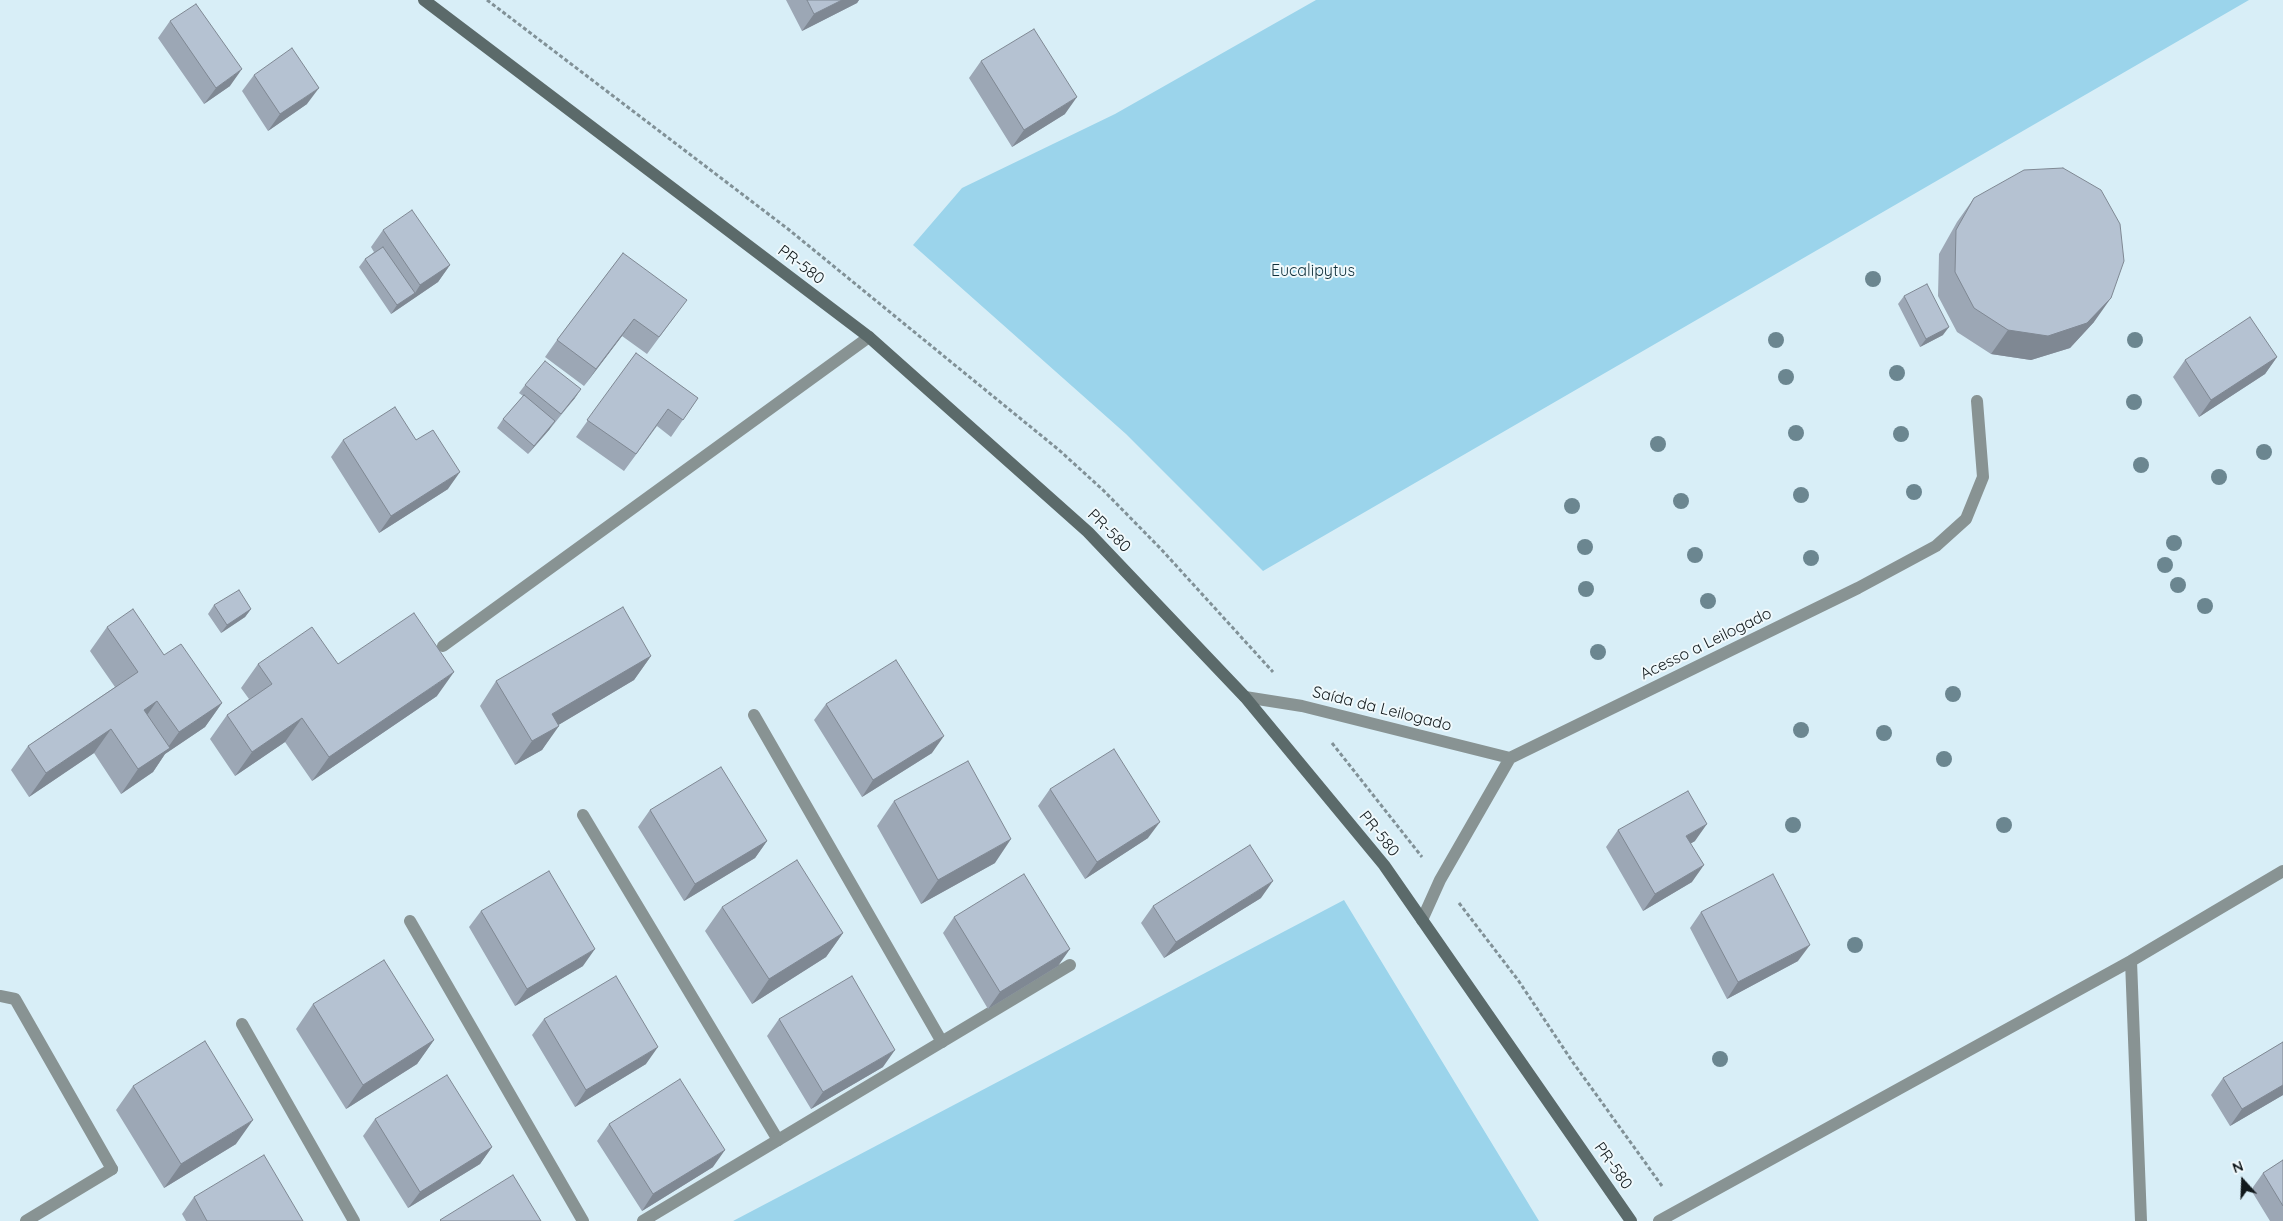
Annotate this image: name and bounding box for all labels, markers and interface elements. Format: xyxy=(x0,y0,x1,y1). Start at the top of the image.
street label: PR-580 xyxy=(774,241,828,289)
park label: Eucalipytus xyxy=(1271,261,1355,281)
street label: PR-580 xyxy=(1083,505,1135,557)
street label: Acesso a Leilogado xyxy=(1637,604,1775,684)
street label: Saída da Leilogado xyxy=(1310,682,1454,736)
street label: PR-580 xyxy=(1355,807,1403,861)
street label: PR-580 xyxy=(1590,1139,1636,1193)
north arrow xyxy=(2218,1156,2268,1206)
text: N xyxy=(2230,1157,2246,1177)

